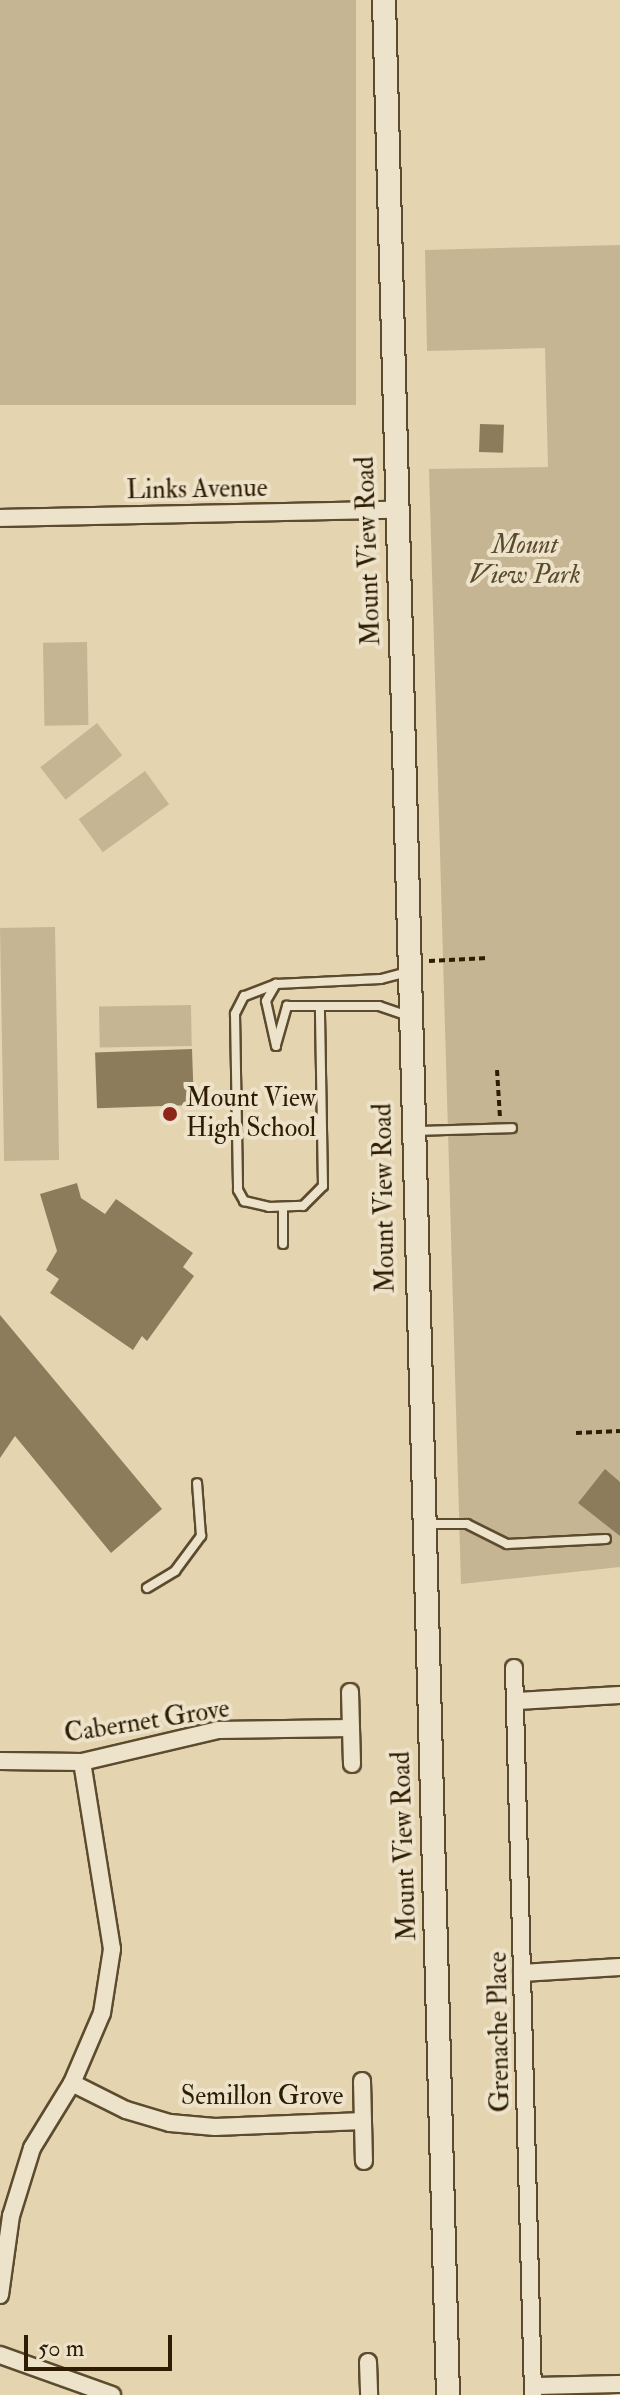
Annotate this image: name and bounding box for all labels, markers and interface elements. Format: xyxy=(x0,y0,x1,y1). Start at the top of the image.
street label: Mount View Road xyxy=(350,456,388,646)
street label: Links Avenue xyxy=(126,473,268,507)
park label: Mount View Park xyxy=(469,530,581,592)
place label: Mount View High School xyxy=(186,1083,316,1144)
street label: Mount View Road xyxy=(368,1103,402,1293)
marker: Mount View High School xyxy=(161,1105,179,1123)
street label: Cabernet Grove xyxy=(62,1694,232,1750)
street label: Mount View Road xyxy=(386,1751,424,1941)
street label: Grenache Place xyxy=(483,1951,517,2113)
street label: Semillon Grove xyxy=(181,2081,343,2113)
scale bar xyxy=(28,2319,176,2369)
text: 50 m xyxy=(38,2333,84,2364)

